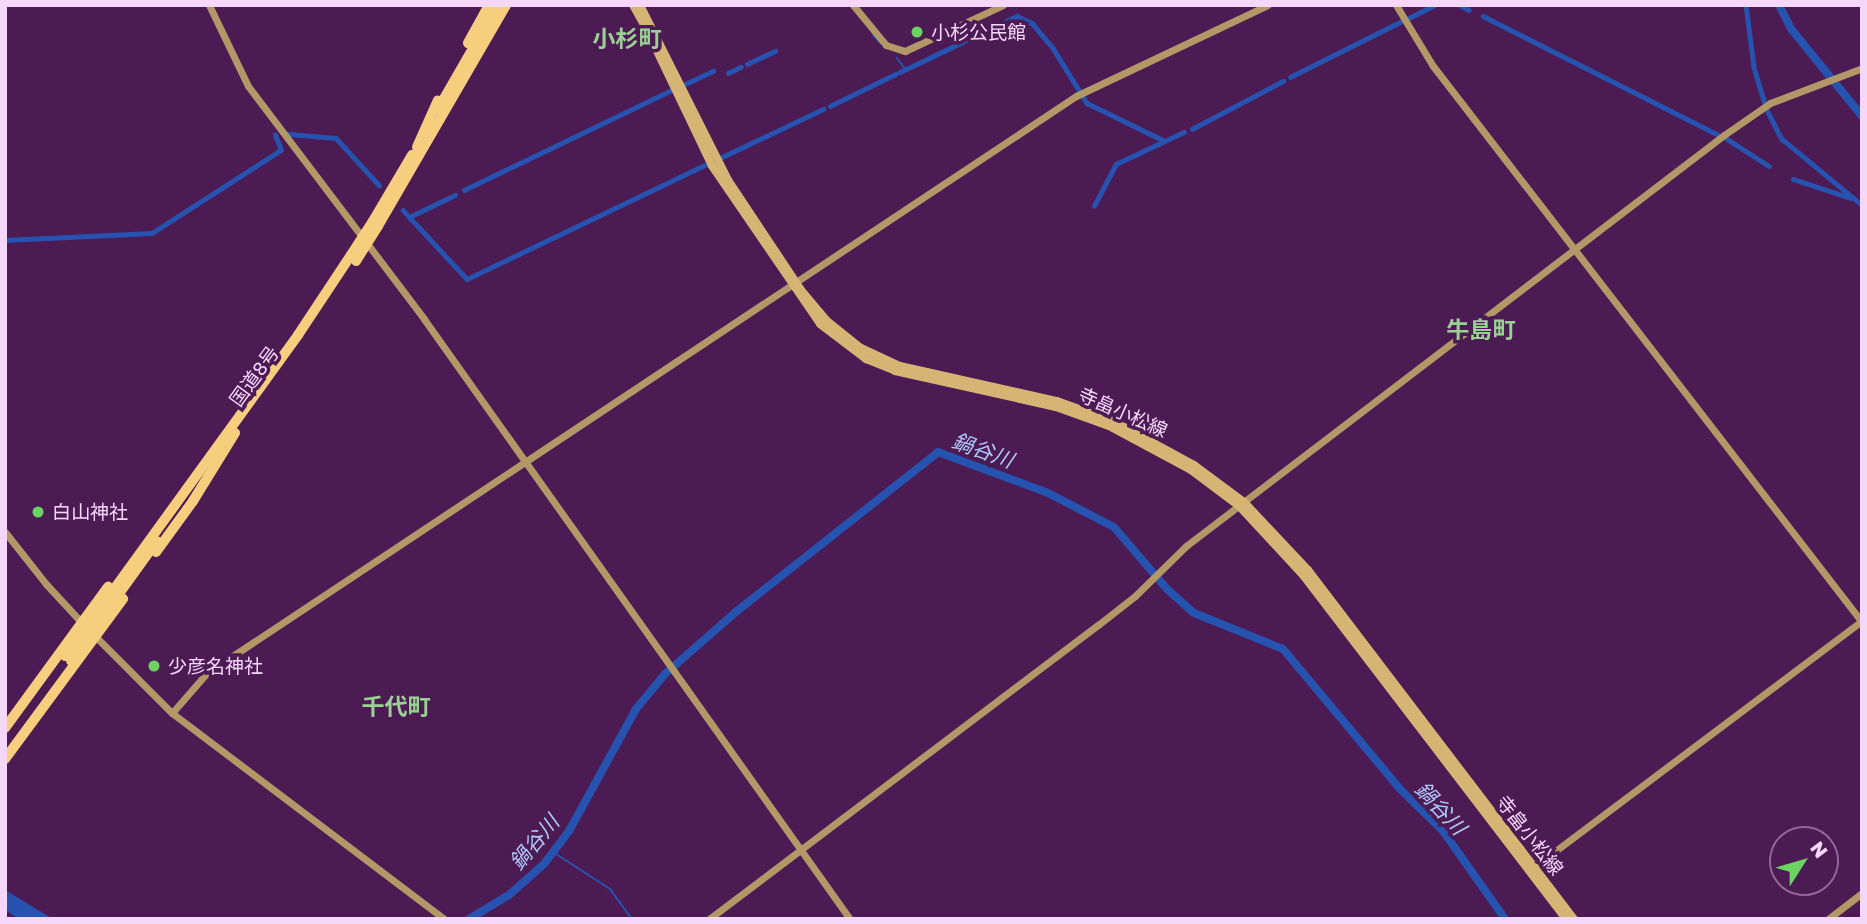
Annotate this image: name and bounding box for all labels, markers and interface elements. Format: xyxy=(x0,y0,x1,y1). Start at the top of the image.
place label: 小杉公民館 xyxy=(931,21,1026,43)
district label: 小杉町 xyxy=(593,24,661,52)
marker: 小杉公民館 xyxy=(909,24,925,40)
district label: 牛島町 xyxy=(1447,315,1515,343)
street label: 国道8号 xyxy=(225,342,283,410)
street label: 寺畠小松線 xyxy=(1075,382,1171,442)
water label: 鍋谷川 xyxy=(949,427,1017,473)
place label: 白山神社 xyxy=(52,501,128,523)
marker: 白山神社 xyxy=(30,504,46,520)
place label: 少彦名神社 xyxy=(168,655,263,677)
marker: 少彦名神社 xyxy=(146,658,162,674)
district label: 千代町 xyxy=(362,692,430,720)
water label: 鍋谷川 xyxy=(1410,776,1472,840)
street label: 寺畠小松線 xyxy=(1492,791,1568,879)
water label: 鍋谷川 xyxy=(504,810,564,874)
north arrow xyxy=(1769,826,1839,896)
text: N xyxy=(1806,837,1833,862)

